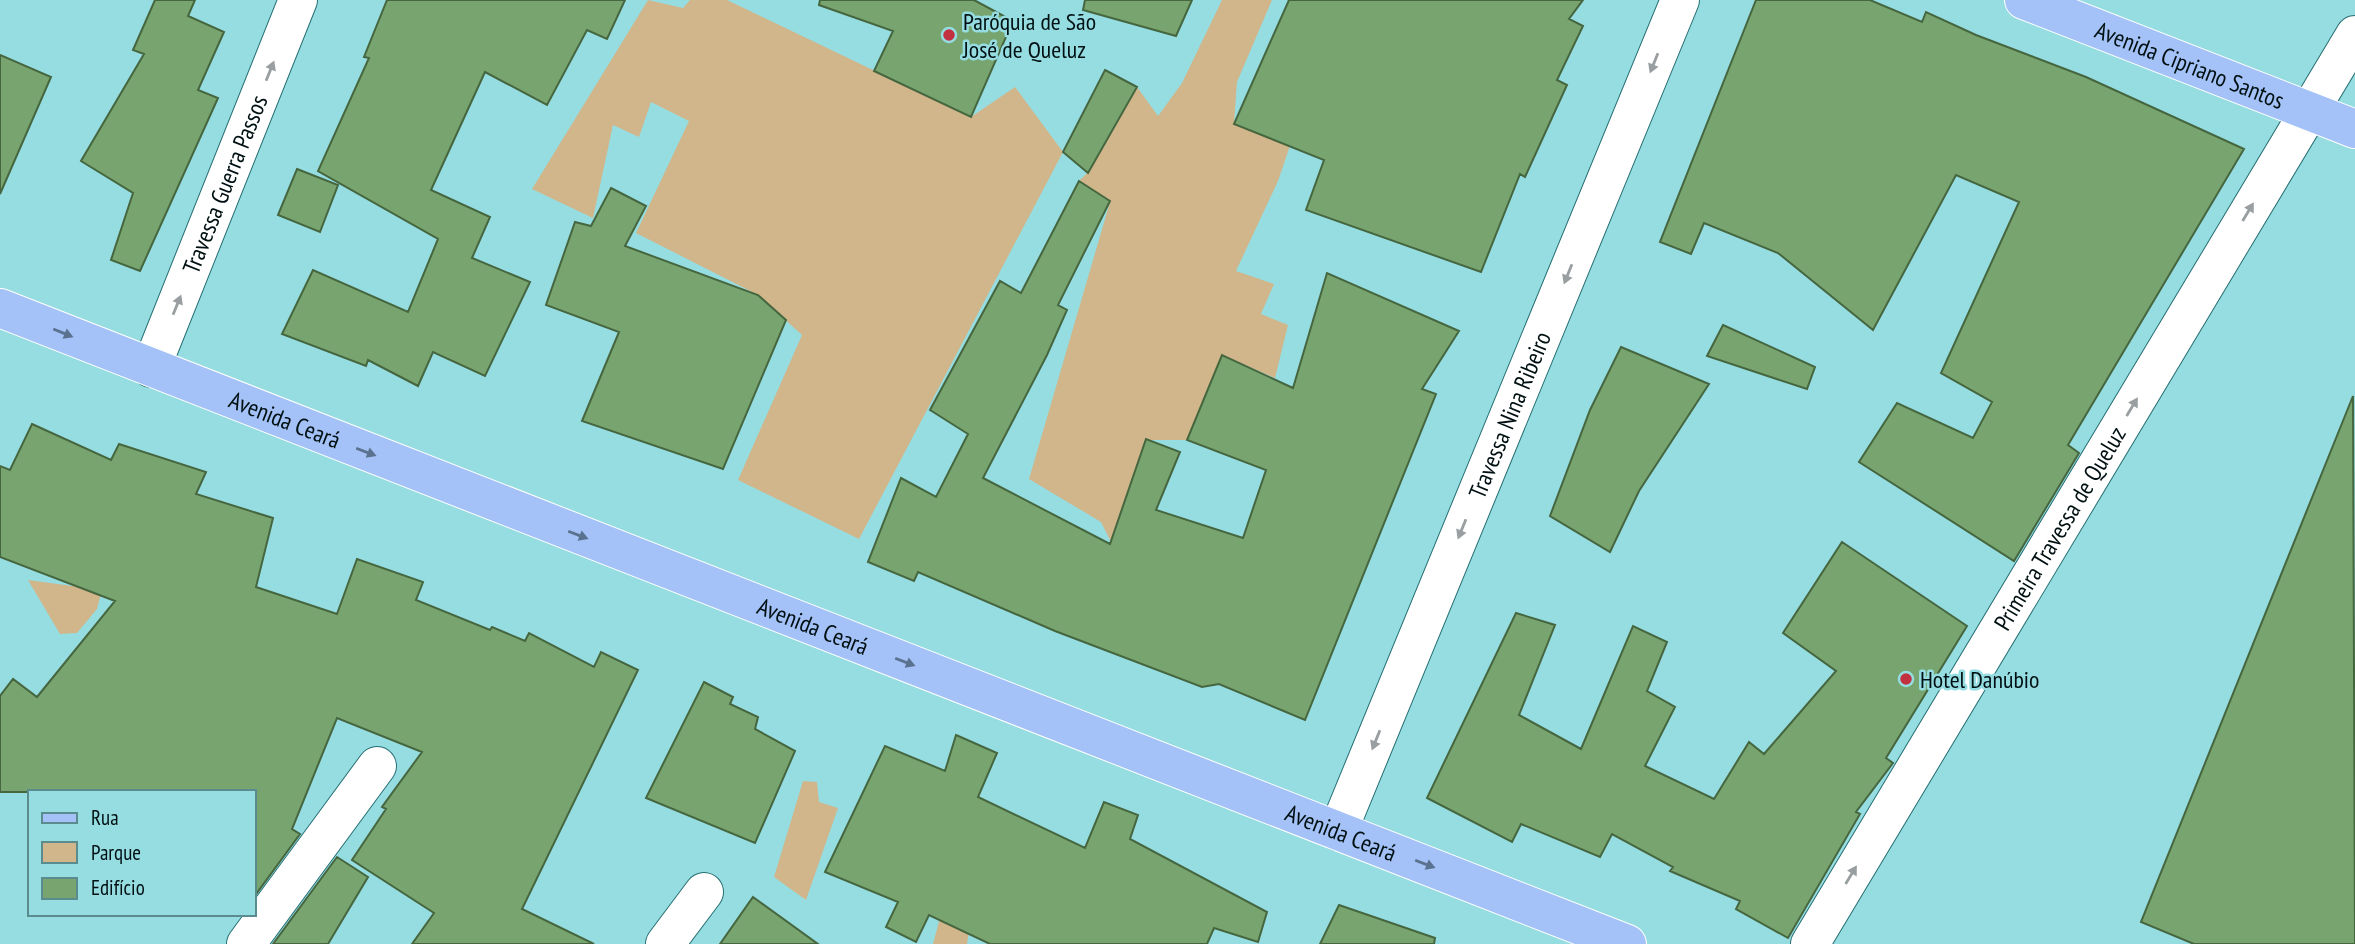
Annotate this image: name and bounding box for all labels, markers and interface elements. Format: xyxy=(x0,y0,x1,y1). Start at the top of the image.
place label: Paróquia de São José de Queluz xyxy=(962,6,1096,65)
street label: Avenida Cipriano Santos xyxy=(2091,14,2289,115)
marker: Paróquia de São José de Queluz xyxy=(941,27,957,43)
one-way arrow xyxy=(1649,53,1660,74)
one-way arrow xyxy=(264,60,275,81)
street label: Travessa Guerra Passos xyxy=(175,90,274,278)
one-way arrow xyxy=(2242,202,2255,221)
one-way arrow xyxy=(1562,263,1573,284)
one-way arrow xyxy=(171,294,182,315)
street label: Travessa Nina Ribeiro xyxy=(1461,327,1557,503)
one-way arrow xyxy=(53,328,74,339)
street label: Avenida Ceará xyxy=(225,384,345,455)
one-way arrow xyxy=(2125,397,2137,417)
street label: Primeira Travessa de Queluz xyxy=(1986,421,2132,636)
one-way arrow xyxy=(356,447,377,458)
one-way arrow xyxy=(1457,519,1468,540)
one-way arrow xyxy=(568,529,589,540)
street label: Avenida Ceará xyxy=(753,590,873,662)
one-way arrow xyxy=(894,656,915,667)
place label: Hotel Danúbio xyxy=(1920,664,2039,695)
marker: Hotel Danúbio xyxy=(1898,671,1914,687)
one-way arrow xyxy=(1370,729,1381,750)
legend xyxy=(28,790,256,916)
street label: Avenida Ceará xyxy=(1281,797,1401,868)
text: Rua xyxy=(91,804,119,831)
text: Parque xyxy=(91,839,141,866)
one-way arrow xyxy=(1414,859,1435,870)
one-way arrow xyxy=(1845,866,1857,885)
text: Edifício xyxy=(91,874,145,901)

